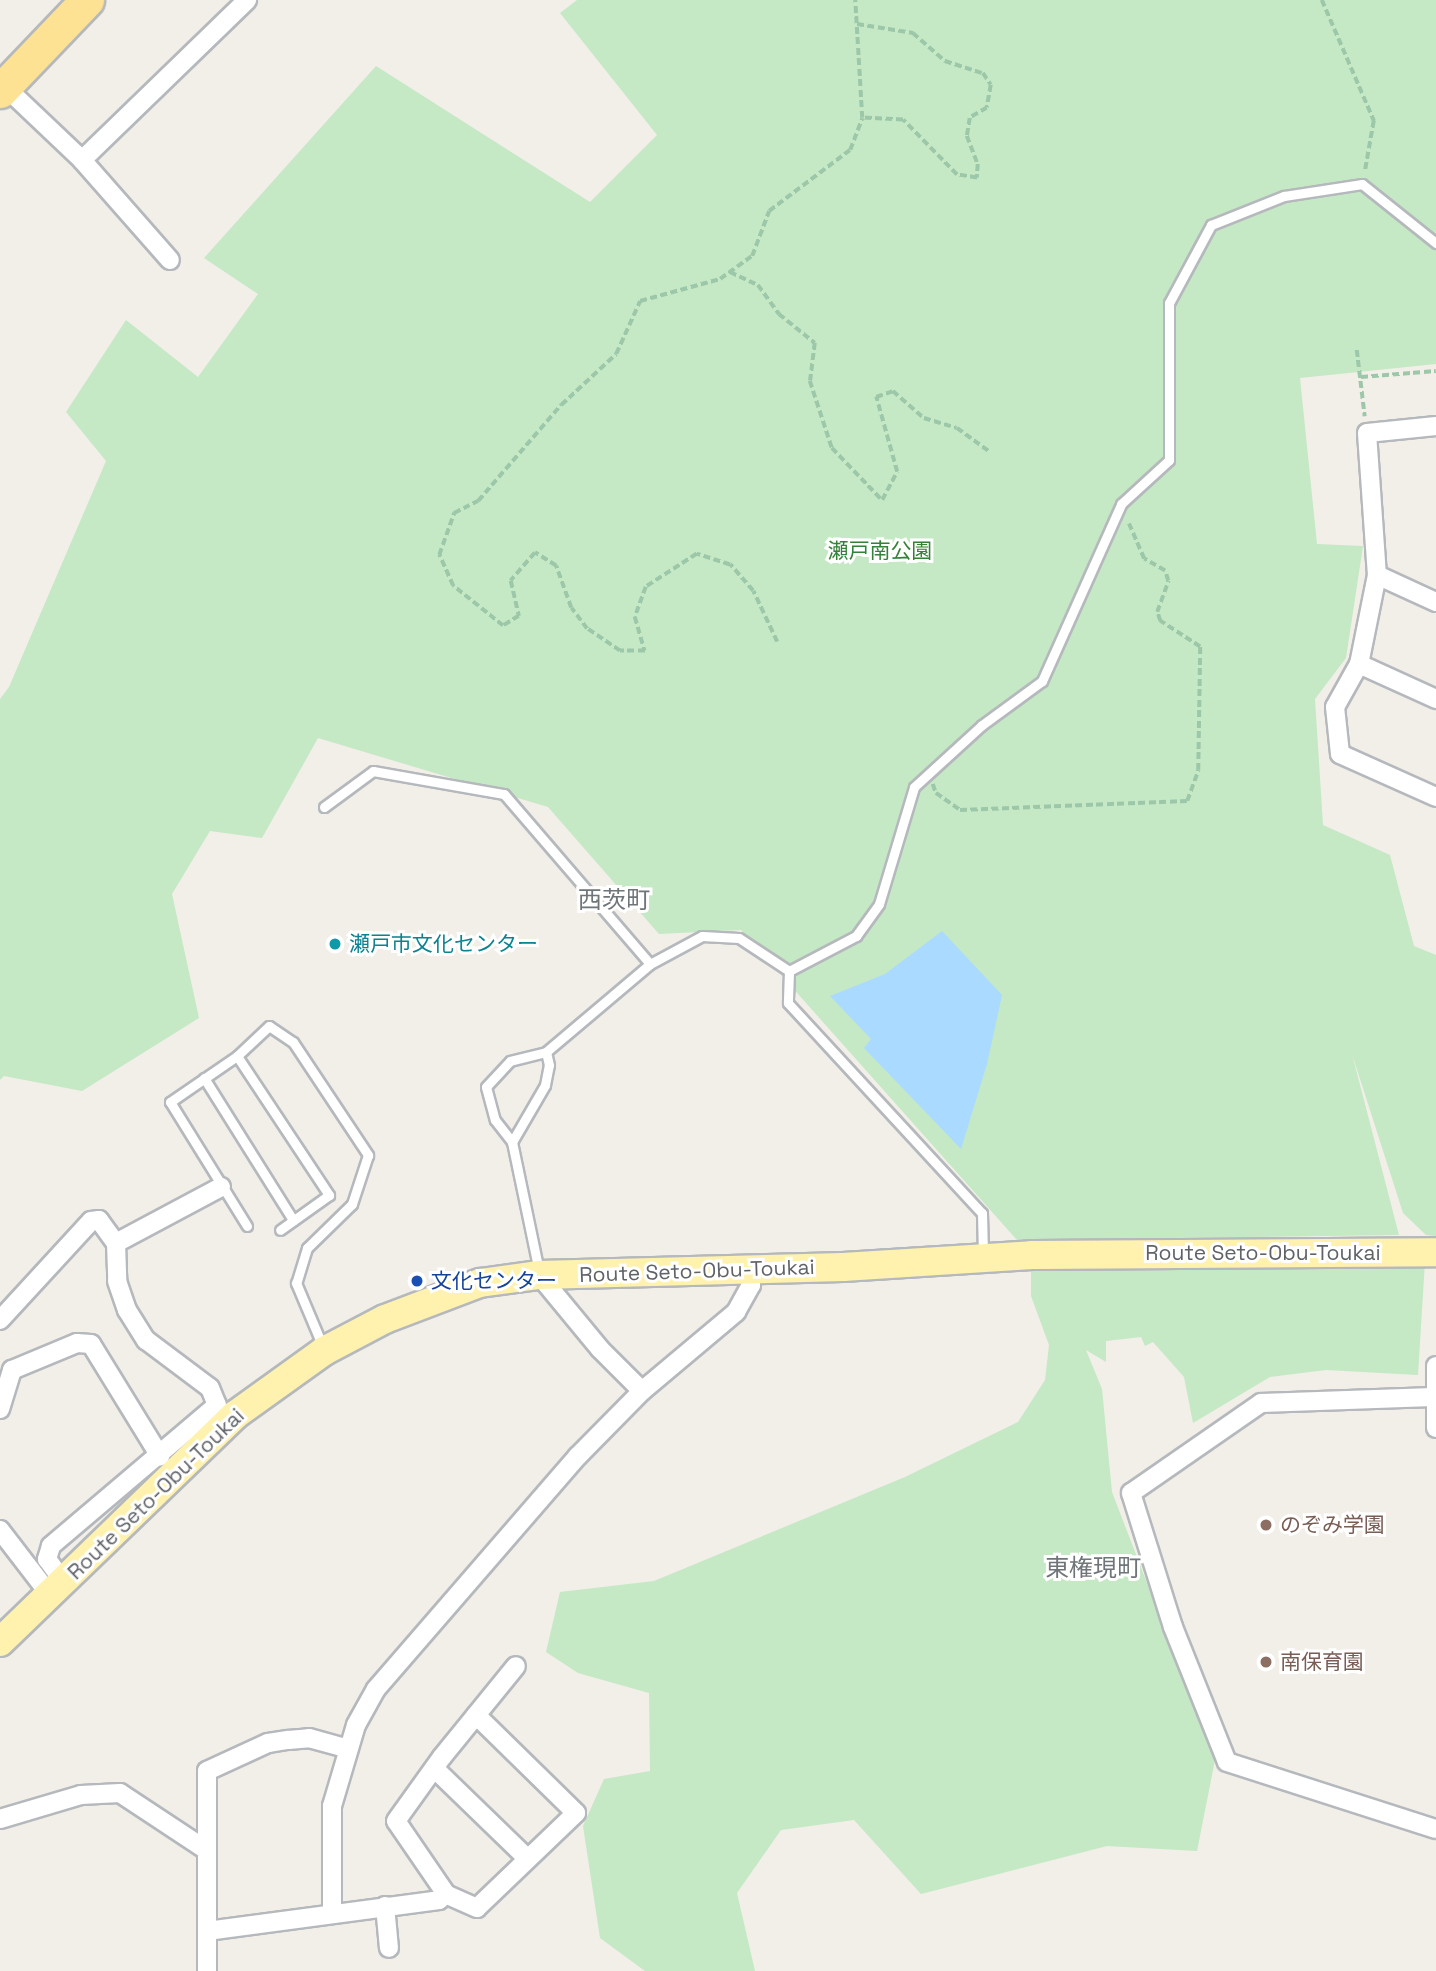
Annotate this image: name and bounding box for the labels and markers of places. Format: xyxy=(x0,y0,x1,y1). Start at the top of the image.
place label: 瀬戸市文化センター xyxy=(349,931,538,957)
marker: 瀬戸市文化センター xyxy=(327,936,343,952)
place label: 文化センター xyxy=(431,1268,557,1294)
marker: 文化センター xyxy=(409,1273,425,1289)
place label: のぞみ学園 xyxy=(1280,1512,1385,1538)
marker: のぞみ学園 xyxy=(1258,1517,1274,1533)
place label: 南保育園 xyxy=(1280,1649,1364,1675)
marker: 南保育園 xyxy=(1258,1654,1274,1670)

